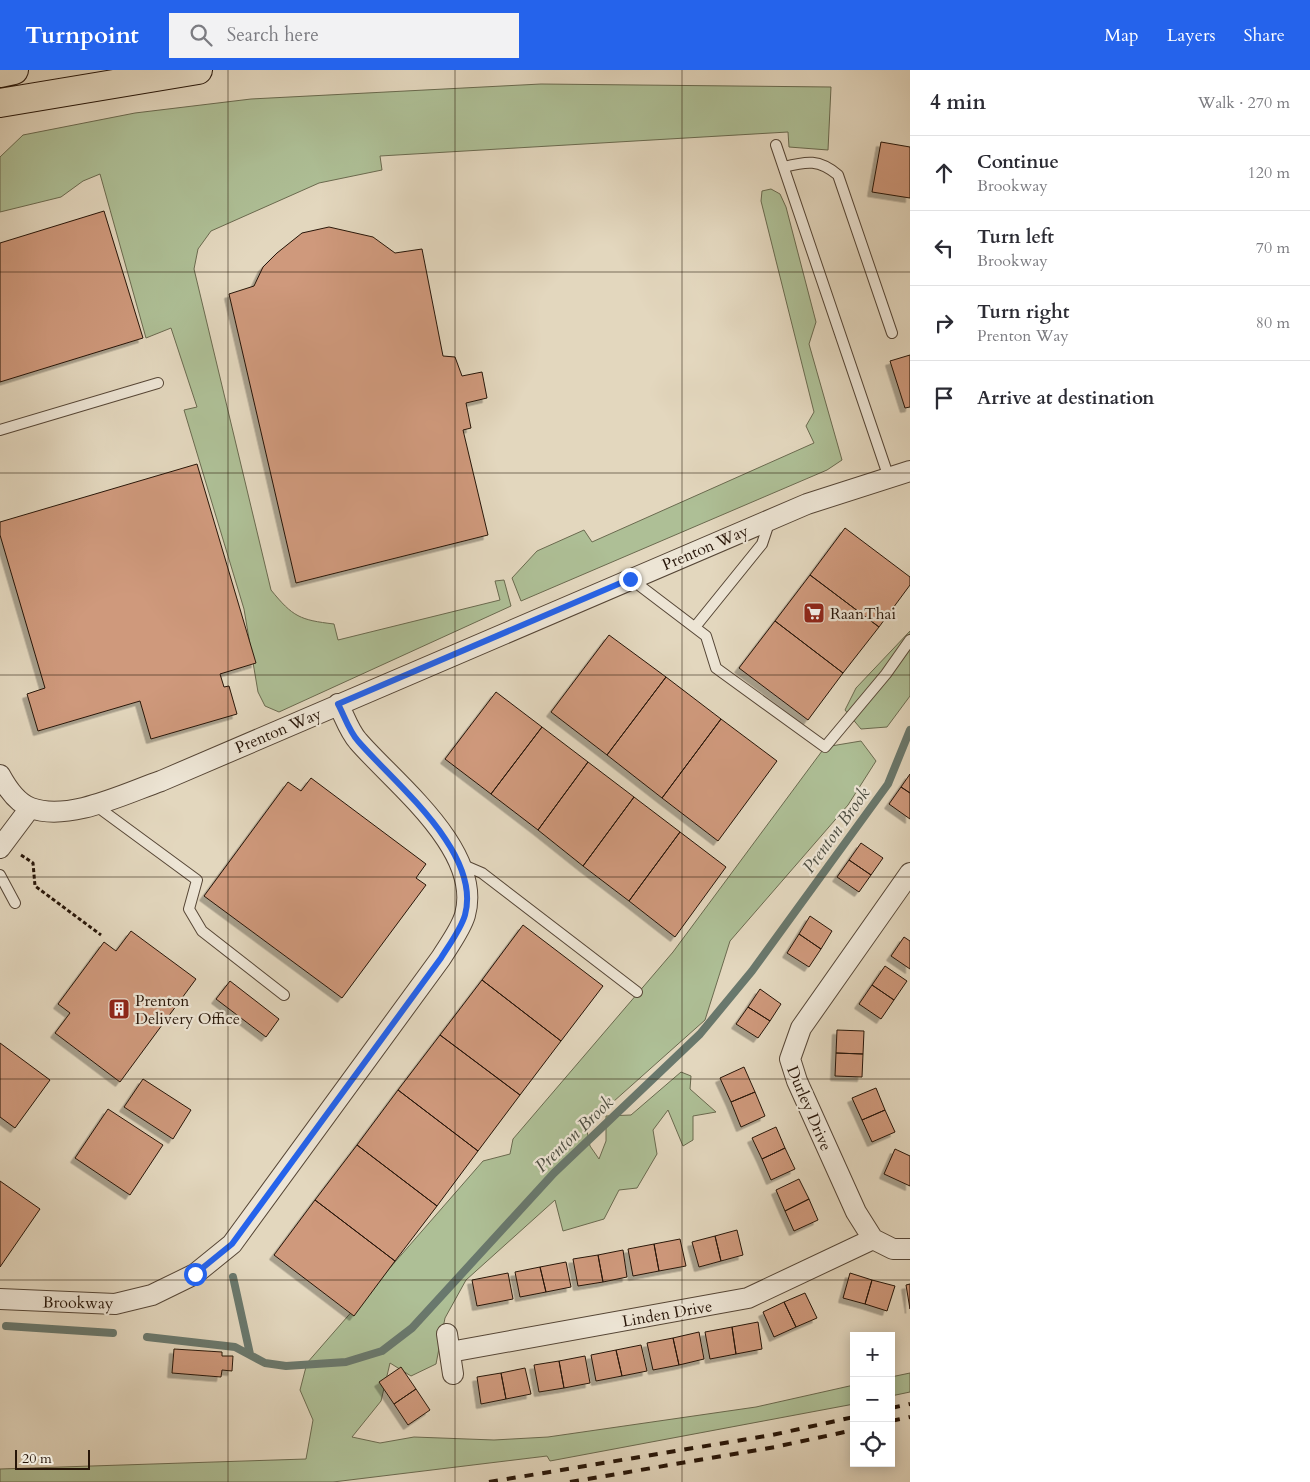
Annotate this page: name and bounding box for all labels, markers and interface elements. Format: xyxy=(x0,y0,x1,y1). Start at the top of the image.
search box xyxy=(169,13,519,58)
text: Turnpoint xyxy=(25,19,139,52)
icon: search xyxy=(187,21,215,49)
text: Search here xyxy=(227,22,319,48)
text: Map xyxy=(1104,23,1139,48)
text: Layers xyxy=(1167,23,1216,48)
text: Share xyxy=(1244,23,1285,48)
text: 4 min xyxy=(930,88,986,117)
text: Walk · 270 m xyxy=(1198,92,1290,114)
text: Continue xyxy=(977,149,1059,175)
icon: ahead xyxy=(930,159,958,187)
text: 120 m xyxy=(1248,162,1290,184)
text: Brookway xyxy=(977,175,1048,197)
text: Turn left xyxy=(977,224,1054,250)
icon: left xyxy=(930,234,958,262)
text: 70 m xyxy=(1256,237,1290,259)
text: Brookway xyxy=(977,250,1048,272)
text: Turn right xyxy=(977,299,1069,325)
icon: right xyxy=(930,309,958,337)
text: 80 m xyxy=(1256,312,1290,334)
text: Prenton Way xyxy=(977,325,1069,347)
icon: arrive xyxy=(930,384,958,412)
text: Arrive at destination xyxy=(977,385,1154,411)
street label: Prenton Way xyxy=(659,520,752,576)
route end xyxy=(619,568,642,591)
supermarket icon: RaanThai xyxy=(802,601,826,625)
place label: RaanThai xyxy=(830,603,896,625)
street label: Prenton Way xyxy=(232,703,325,759)
water label: Prenton Brook xyxy=(797,782,876,878)
place label: Prenton Delivery Office xyxy=(135,990,240,1030)
building icon: Prenton Delivery Office xyxy=(107,997,131,1021)
street label: Durley Drive xyxy=(781,1062,837,1154)
water label: Prenton Brook xyxy=(529,1090,619,1178)
route start xyxy=(184,1263,207,1286)
street label: Brookway xyxy=(42,1291,114,1315)
street label: Linden Drive xyxy=(620,1295,714,1333)
map controls xyxy=(850,1332,895,1467)
button: + xyxy=(850,1332,895,1377)
button: − xyxy=(850,1377,895,1422)
button: locate xyxy=(850,1422,895,1467)
scale bar xyxy=(15,1447,90,1470)
text: 20 m xyxy=(22,1449,52,1468)

